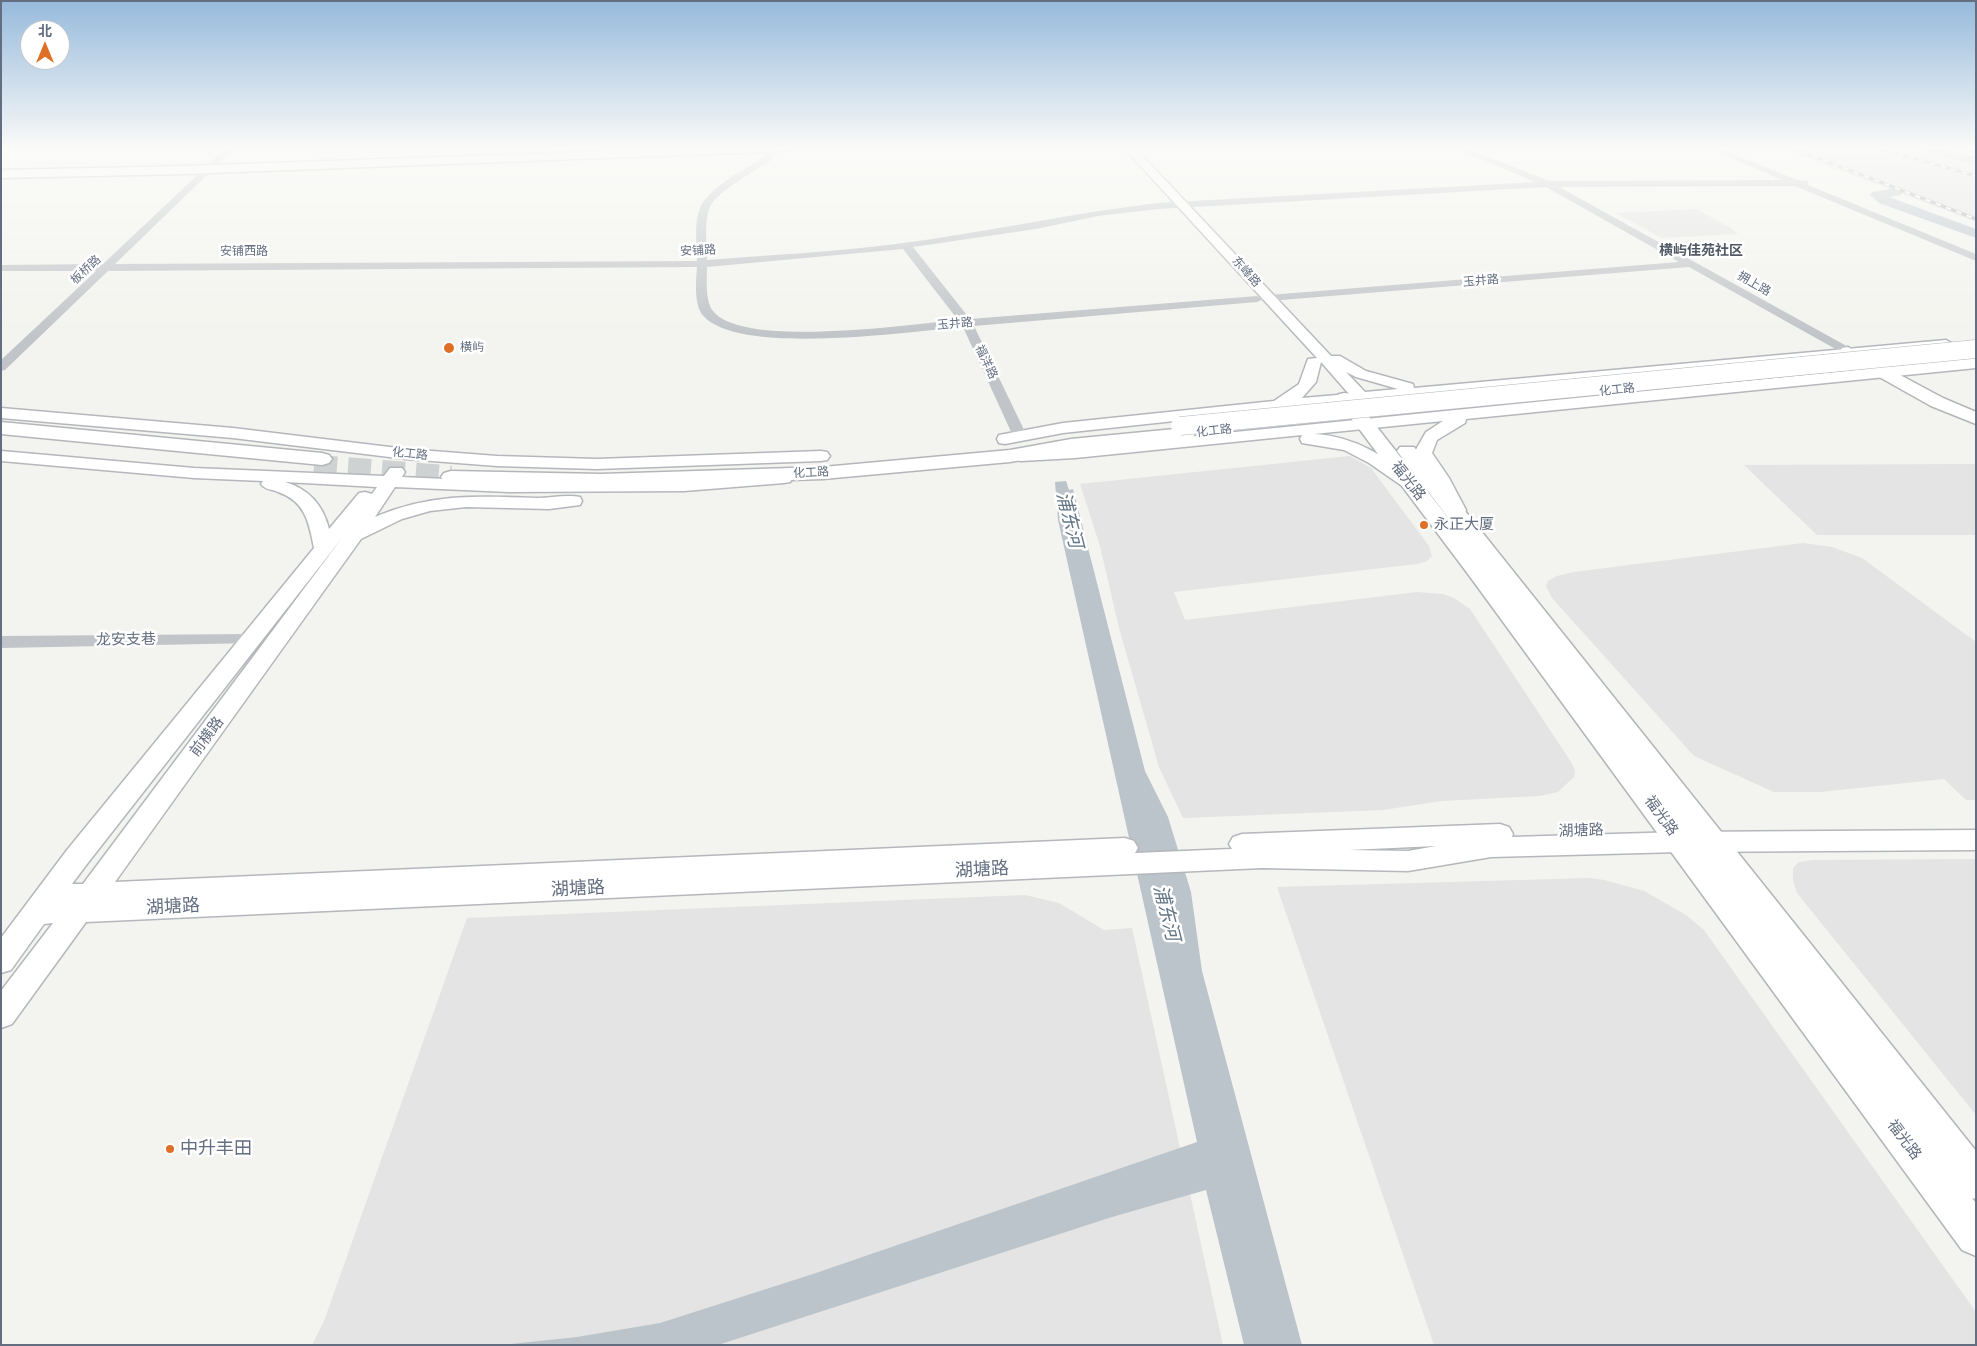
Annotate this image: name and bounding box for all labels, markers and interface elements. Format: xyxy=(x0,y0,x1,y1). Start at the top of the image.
north arrow xyxy=(20,20,70,70)
text: 北 xyxy=(38,22,52,40)
street label: 安铺路 xyxy=(680,243,716,259)
district label: 横屿佳苑社区 xyxy=(1659,243,1743,259)
street label: 安铺西路 xyxy=(220,245,268,259)
street label: 板桥路 xyxy=(68,252,104,288)
street label: 东峰路 xyxy=(1229,254,1263,290)
street label: 拥上路 xyxy=(1735,269,1773,299)
street label: 玉井路 xyxy=(1462,272,1500,290)
street label: 玉井路 xyxy=(936,315,974,333)
marker: 横屿 xyxy=(442,341,456,355)
place label: 横屿 xyxy=(460,341,484,355)
street label: 福洋路 xyxy=(972,343,1000,381)
street label: 化工路 xyxy=(1598,381,1636,399)
street label: 化工路 xyxy=(1195,422,1233,440)
street label: 化工路 xyxy=(391,445,429,463)
street label: 福光路 xyxy=(1387,458,1429,504)
street label: 化工路 xyxy=(793,465,829,481)
water label: 浦东河 xyxy=(1051,490,1087,550)
place label: 永正大厦 xyxy=(1434,516,1494,534)
marker: 永正大厦 xyxy=(1418,519,1430,531)
street label: 龙安支巷 xyxy=(96,630,156,650)
street label: 前横路 xyxy=(186,714,228,760)
street label: 福光路 xyxy=(1640,793,1682,839)
street label: 湖塘路 xyxy=(1558,821,1604,841)
street label: 湖塘路 xyxy=(954,858,1010,882)
street label: 湖塘路 xyxy=(550,877,606,901)
water label: 浦东河 xyxy=(1148,883,1184,943)
street label: 湖塘路 xyxy=(145,895,201,919)
street label: 福光路 xyxy=(1883,1117,1925,1163)
place label: 中升丰田 xyxy=(180,1138,252,1160)
marker: 中升丰田 xyxy=(164,1143,176,1155)

